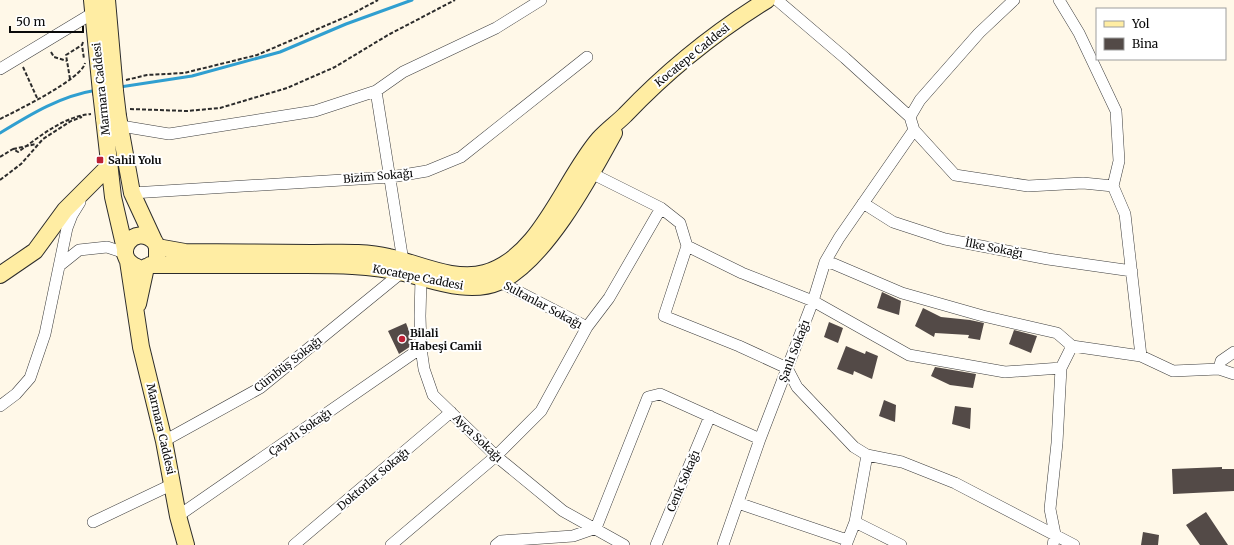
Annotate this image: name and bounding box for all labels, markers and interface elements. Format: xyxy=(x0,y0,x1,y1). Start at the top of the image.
scale bar xyxy=(10,8,83,34)
legend xyxy=(1096,8,1226,60)
text: 50 m xyxy=(16,14,45,29)
text: Yol xyxy=(1131,16,1150,31)
street label: Kocatepe Caddesi xyxy=(652,20,733,89)
text: Bina xyxy=(1132,36,1159,51)
street label: Marmara Caddesi xyxy=(89,41,113,136)
place label: Sahil Yolu xyxy=(108,153,161,167)
marker: Sahil Yolu xyxy=(95,155,105,165)
street label: Bizim Sokağı xyxy=(342,166,414,186)
street label: İlke Sokağı xyxy=(964,236,1025,261)
street label: Kocatepe Caddesi xyxy=(371,261,465,293)
street label: Sultanlar Sokağı xyxy=(501,278,585,332)
street label: Şanlı Sokağı xyxy=(776,317,812,384)
place label: Bilali Habeşi Camii xyxy=(410,326,482,353)
street label: Cümbüş Sokağı xyxy=(251,333,325,395)
marker: Bilali Habeşi Camii xyxy=(397,334,407,344)
street label: Marmara Caddesi xyxy=(144,382,178,476)
street label: Çayırlı Sokağı xyxy=(266,405,334,459)
street label: Ayça Sokağı xyxy=(450,410,506,465)
street label: Doktorlar Sokağı xyxy=(334,444,412,513)
street label: Cenk Sokağı xyxy=(664,448,702,514)

